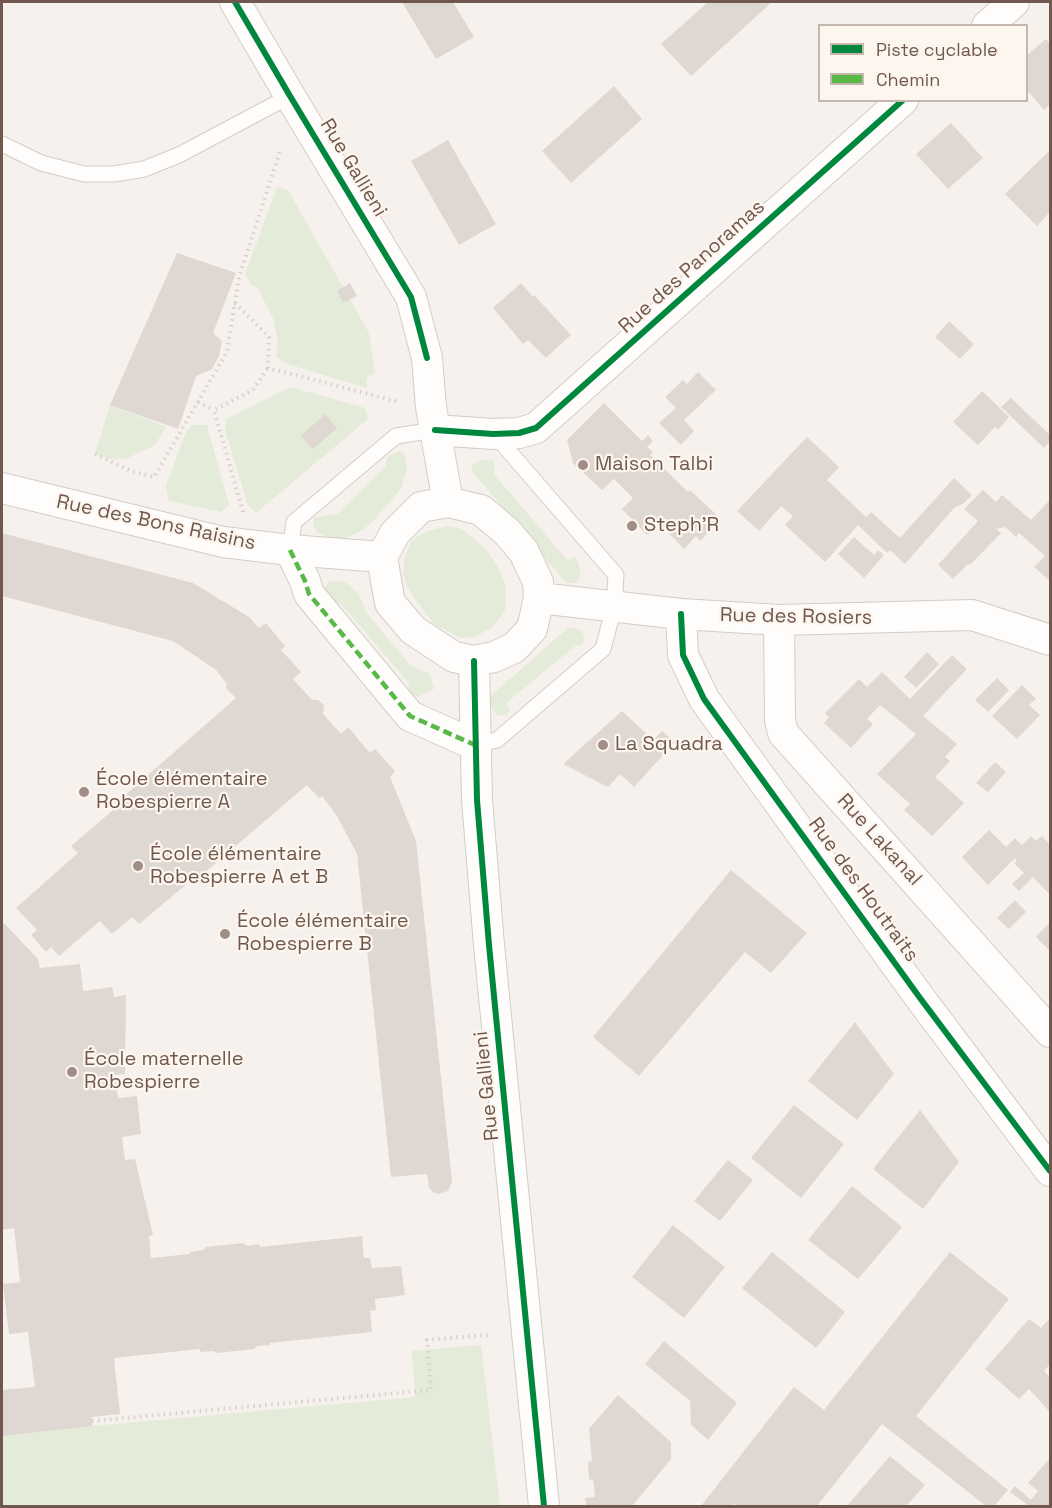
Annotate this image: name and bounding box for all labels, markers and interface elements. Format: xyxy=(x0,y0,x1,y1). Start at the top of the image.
legend xyxy=(818,24,1028,102)
text: Piste cyclable xyxy=(876,38,998,61)
text: Chemin xyxy=(876,68,940,91)
street label: Rue Gallieni xyxy=(314,115,392,221)
street label: Rue des Panoramas xyxy=(614,195,770,339)
place label: Maison Talbi xyxy=(595,453,713,477)
marker: Maison Talbi xyxy=(576,458,590,472)
street label: Rue des Bons Raisins xyxy=(54,490,258,556)
place label: Steph'R xyxy=(644,514,719,538)
marker: Steph'R xyxy=(625,519,639,533)
street label: Rue des Rosiers xyxy=(720,604,872,630)
place label: La Squadra xyxy=(615,733,723,757)
marker: La Squadra xyxy=(596,738,610,752)
place label: École élémentaire Robespierre A xyxy=(96,768,268,815)
marker: École élémentaire Robespierre A xyxy=(77,785,91,799)
street label: Rue Lakanal xyxy=(832,789,926,891)
street label: Rue des Houtraits xyxy=(803,813,923,967)
place label: École élémentaire Robespierre A et B xyxy=(150,843,328,890)
marker: École élémentaire Robespierre A et B xyxy=(131,859,145,873)
place label: École élémentaire Robespierre B xyxy=(237,910,409,957)
marker: École élémentaire Robespierre B xyxy=(218,927,232,941)
street label: Rue Gallieni xyxy=(469,1030,505,1142)
place label: École maternelle Robespierre xyxy=(84,1048,243,1095)
marker: École maternelle Robespierre xyxy=(65,1065,79,1079)

